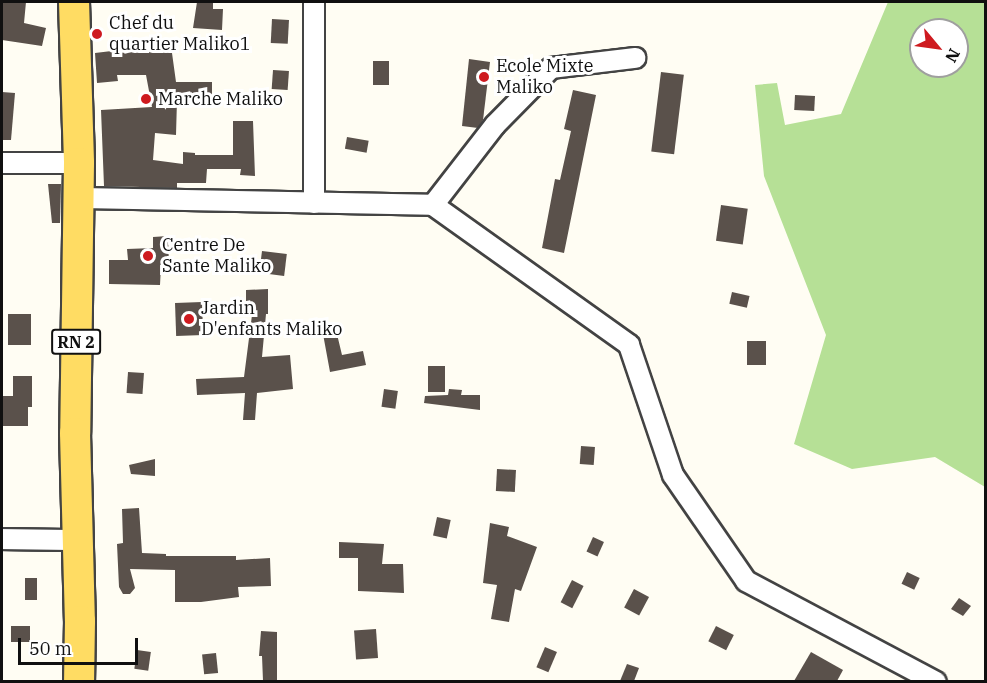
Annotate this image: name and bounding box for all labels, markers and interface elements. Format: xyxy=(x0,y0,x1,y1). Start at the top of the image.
place label: Chef du quartier Maliko1 xyxy=(109,13,250,56)
north arrow xyxy=(909,18,969,78)
marker: Chef du quartier Maliko1 xyxy=(90,27,104,41)
text: N xyxy=(941,45,965,66)
place label: Ecole Mixte Maliko xyxy=(496,56,593,98)
marker: Ecole Mixte Maliko xyxy=(477,70,491,84)
place label: Marche Maliko xyxy=(158,88,283,110)
marker: Marche Maliko xyxy=(139,92,153,106)
place label: Centre De Sante Maliko xyxy=(162,235,271,278)
marker: Centre De Sante Maliko xyxy=(139,247,157,265)
place label: Jardin D'enfants Maliko xyxy=(201,298,342,340)
marker: Jardin D'enfants Maliko xyxy=(182,312,196,326)
road number: RN 2 xyxy=(50,329,101,355)
scale bar xyxy=(21,626,141,664)
text: 50 m xyxy=(29,637,72,660)

